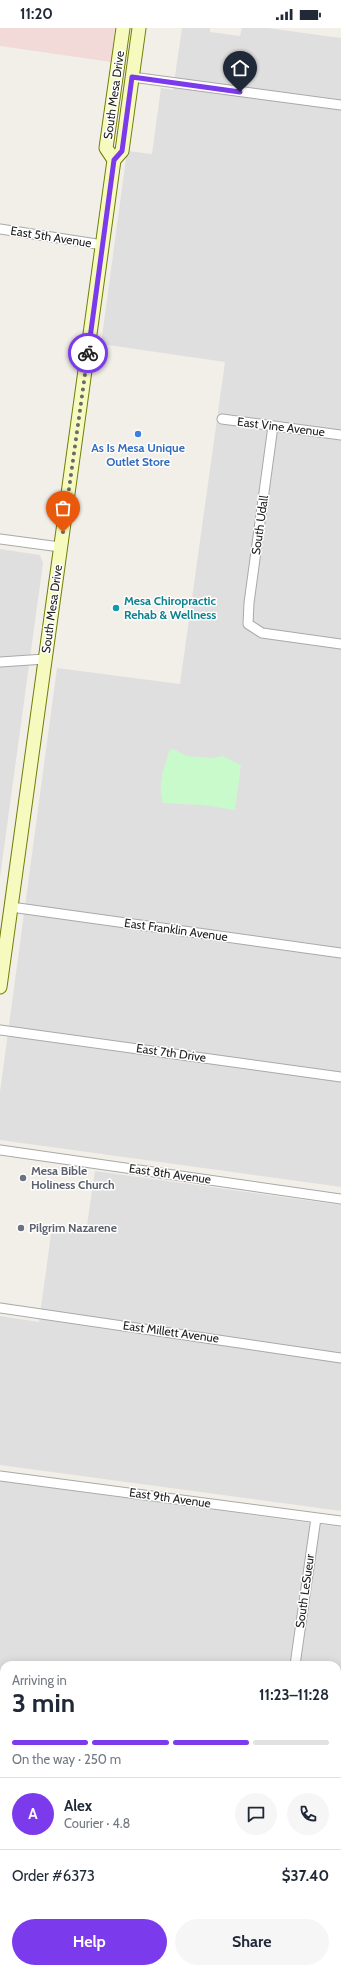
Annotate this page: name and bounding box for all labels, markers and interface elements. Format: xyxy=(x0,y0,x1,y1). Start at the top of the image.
text: 11:20 xyxy=(20,5,53,23)
street label: South Mesa Drive xyxy=(100,50,127,140)
pin xyxy=(223,51,257,92)
icon: home xyxy=(229,57,251,79)
street label: East 5th Avenue xyxy=(9,223,93,250)
courier xyxy=(68,333,108,373)
icon: bike xyxy=(77,342,99,364)
street label: East Vine Avenue xyxy=(236,414,326,439)
marker: As Is Mesa Unique Outlet Store xyxy=(133,429,143,439)
place label: As Is Mesa Unique Outlet Store xyxy=(91,440,185,469)
pin xyxy=(46,491,80,532)
street label: South Udall xyxy=(248,494,271,556)
icon: bag xyxy=(52,497,74,519)
street label: South Mesa Drive xyxy=(38,564,65,654)
place label: Mesa Chiropractic Rehab & Wellness xyxy=(124,593,216,622)
marker: Mesa Chiropractic Rehab & Wellness xyxy=(111,603,121,613)
street label: East Franklin Avenue xyxy=(123,915,229,944)
street label: East 7th Drive xyxy=(135,1040,207,1065)
street label: East 8th Avenue xyxy=(128,1160,212,1187)
place label: Mesa Bible Holiness Church xyxy=(31,1163,115,1192)
marker: Mesa Bible Holiness Church xyxy=(18,1173,28,1183)
place label: Pilgrim Nazarene xyxy=(29,1220,117,1235)
marker: Pilgrim Nazarene xyxy=(16,1223,26,1233)
street label: East Millett Avenue xyxy=(122,1317,220,1346)
street label: East 9th Avenue xyxy=(128,1484,212,1511)
street label: South LeSueur xyxy=(292,1553,317,1629)
text: Arriving in xyxy=(12,1672,67,1688)
text: 11:23–11:28 xyxy=(259,1686,329,1704)
text: 3 min xyxy=(12,1687,75,1719)
text: On the way · 250 m xyxy=(12,1751,121,1767)
button: chat xyxy=(235,1793,277,1835)
button: phone xyxy=(287,1793,329,1835)
text: Alex xyxy=(64,1797,92,1815)
text: A xyxy=(28,1805,38,1823)
text: Courier · 4.8 xyxy=(64,1815,130,1831)
text: Order #6373 xyxy=(12,1867,95,1885)
text: $37.40 xyxy=(282,1867,329,1885)
button: Help xyxy=(12,1919,167,1965)
button: Share xyxy=(175,1919,329,1965)

